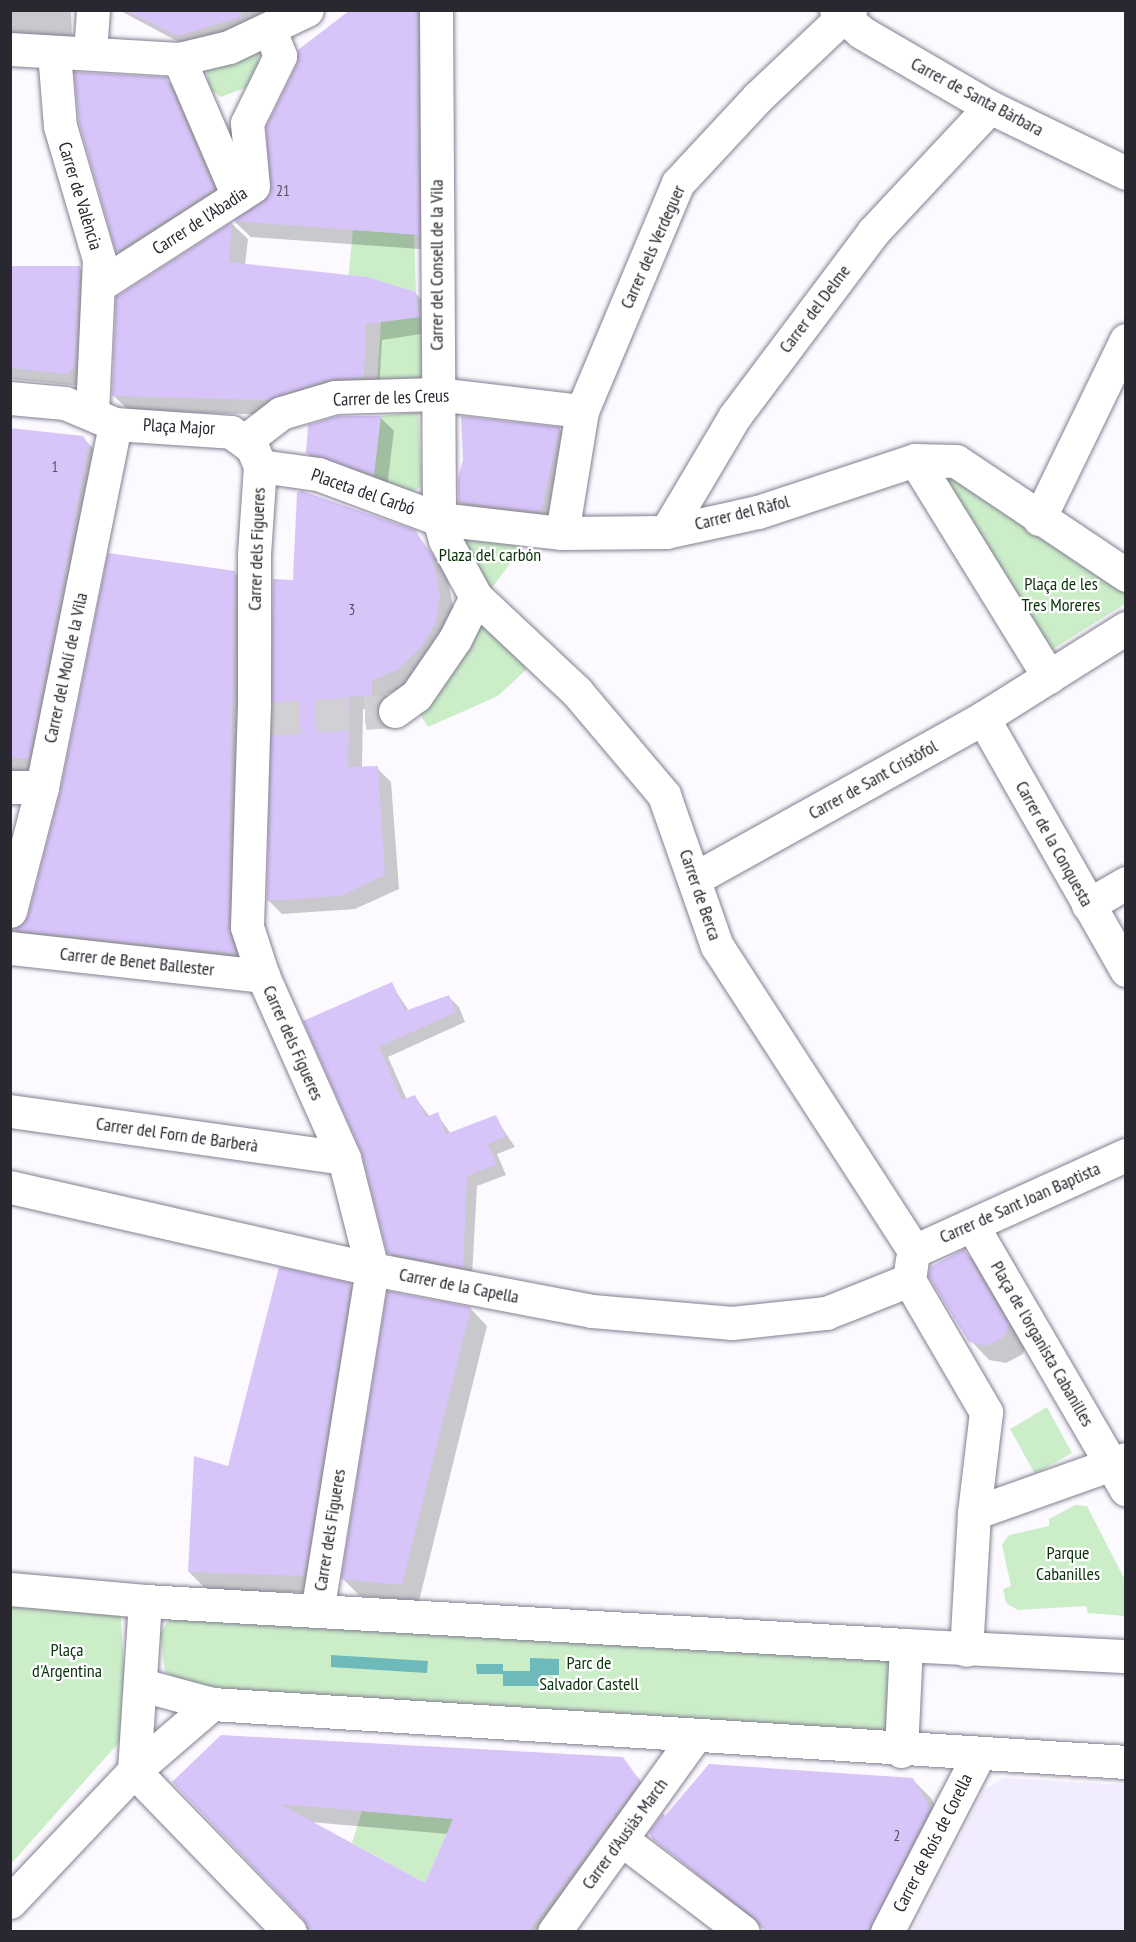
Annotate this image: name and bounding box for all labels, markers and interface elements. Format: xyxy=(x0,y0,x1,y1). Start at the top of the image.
street label: Carrer de Santa Bàrbara xyxy=(907,53,1047,141)
street label: Carrer de València xyxy=(53,139,107,253)
street label: Carrer del Consell de la Vila xyxy=(426,179,448,351)
street label: Carrer de l'Abadia xyxy=(149,182,251,260)
house number: 21 xyxy=(276,182,290,200)
street label: Carrer dels Verdeguer xyxy=(616,182,690,312)
street label: Carrer del Delme xyxy=(775,261,855,357)
street label: Carrer de les Creus xyxy=(333,385,449,411)
street label: Plaça Major xyxy=(142,414,216,440)
house number: 1 xyxy=(52,458,58,476)
street label: Placeta del Carbó xyxy=(308,464,418,520)
street label: Carrer dels Figueres xyxy=(244,487,270,611)
street label: Carrer del Ràfol xyxy=(692,491,792,535)
park label: Plaza del carbón xyxy=(439,544,541,566)
park label: Plaça de les Tres Moreres xyxy=(1022,574,1100,616)
street label: Carrer del Molí de la Vila xyxy=(39,591,93,745)
house number: 3 xyxy=(349,601,355,619)
street label: Carrer de Sant Cristòfol xyxy=(805,736,941,824)
street label: Carrer de la Conquesta xyxy=(1011,777,1097,911)
street label: Carrer de Berca xyxy=(674,847,726,943)
street label: Carrer de Benet Ballester xyxy=(59,943,215,981)
street label: Carrer dels Figueres xyxy=(258,982,328,1104)
street label: Carrer del Forn de Barberà xyxy=(95,1113,259,1157)
street label: Carrer de Sant Joan Baptista xyxy=(936,1158,1104,1248)
street label: Plaça de l'organista Cabanilles xyxy=(986,1257,1098,1431)
street label: Carrer de la Capella xyxy=(397,1264,521,1308)
street label: Carrer dels Figueres xyxy=(310,1467,350,1593)
park label: Parque Cabanilles xyxy=(1036,1543,1100,1586)
park label: Plaça d'Argentina xyxy=(32,1640,102,1682)
park label: Parc de Salvador Castell xyxy=(539,1653,639,1696)
street label: Carrer de Roís de Corella xyxy=(889,1770,977,1916)
street label: Carrer d'Ausiàs March xyxy=(578,1774,672,1894)
house number: 2 xyxy=(894,1827,900,1845)

